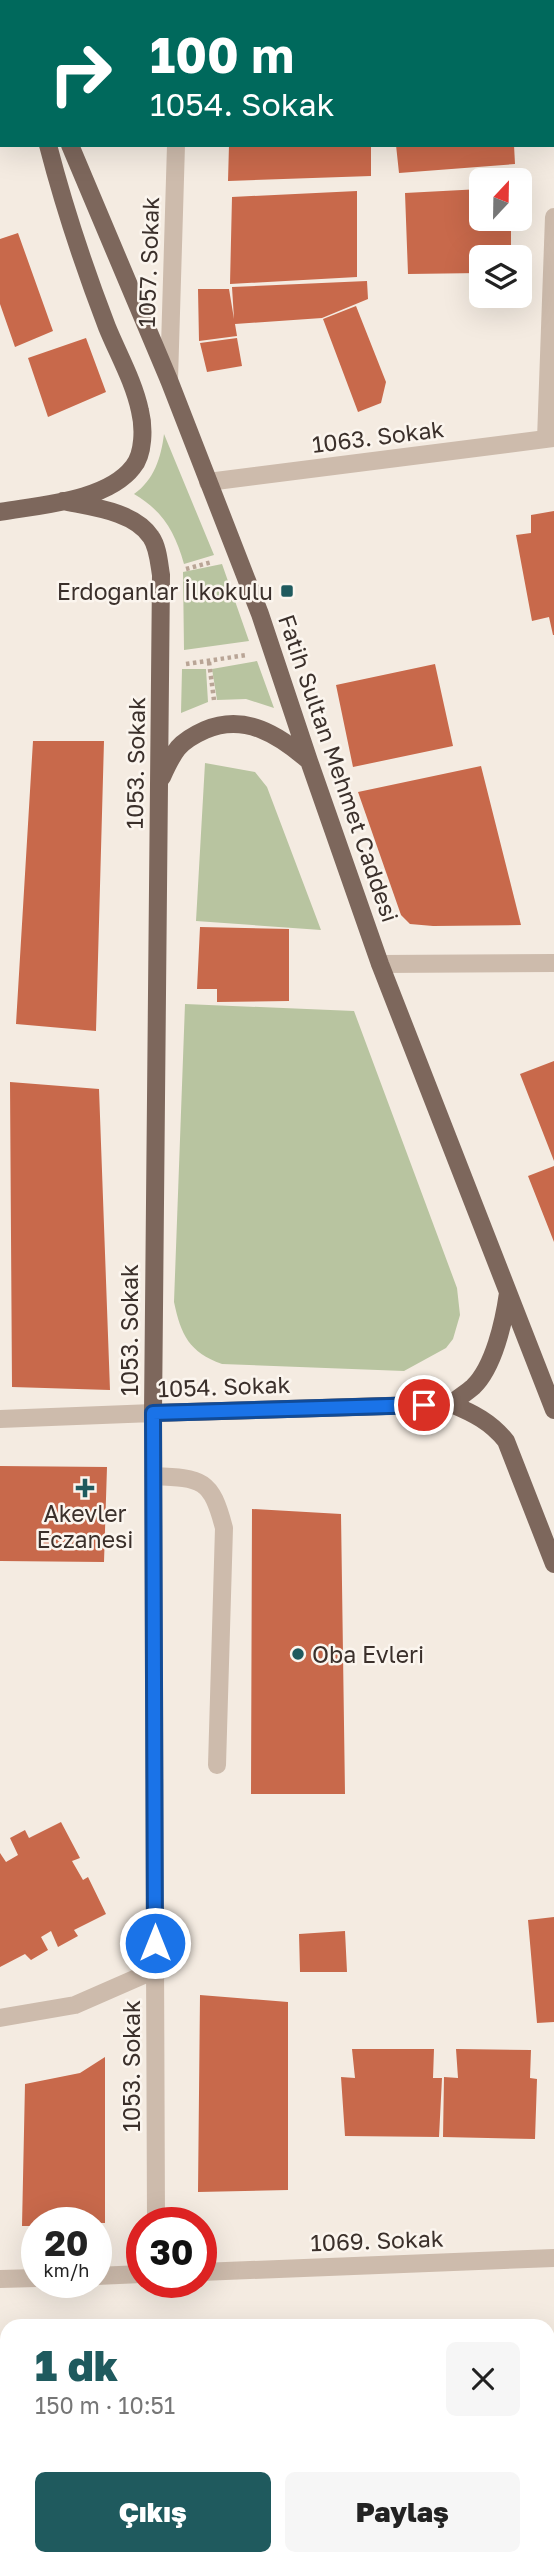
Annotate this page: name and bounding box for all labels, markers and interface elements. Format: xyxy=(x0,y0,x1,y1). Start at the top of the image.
text: 100 m xyxy=(150,25,294,84)
icon: right xyxy=(35,28,126,119)
text: 1054. Sokak xyxy=(150,85,335,123)
north arrow xyxy=(469,168,532,231)
map controls xyxy=(469,168,532,308)
street label: 1057. Sokak xyxy=(132,196,164,328)
button: layers xyxy=(469,245,532,308)
street label: 1063. Sokak xyxy=(310,414,446,458)
place label: Erdoğanlar İlkokulu xyxy=(57,577,273,605)
marker: Erdoğanlar İlkokulu xyxy=(279,583,295,599)
street label: Fatih Sultan Mehmet Caddesi xyxy=(273,611,405,925)
street label: 1053. Sokak xyxy=(120,697,150,829)
street label: 1053. Sokak xyxy=(115,1264,143,1396)
street label: 1054. Sokak xyxy=(157,1370,291,1402)
pin xyxy=(394,1375,454,1435)
icon: arrive xyxy=(405,1386,443,1424)
marker: Akevler Eczanesi xyxy=(77,1480,93,1496)
place label: Akevler Eczanesi xyxy=(37,1499,133,1553)
place label: Oba Evleri xyxy=(312,1640,424,1668)
marker: Oba Evleri xyxy=(290,1646,306,1662)
position arrow xyxy=(118,1906,192,1980)
street label: 1053. Sokak xyxy=(117,2000,145,2132)
speed limit sign: 30 xyxy=(126,2207,217,2298)
text: 20 xyxy=(44,2222,89,2264)
street label: 1069. Sokak xyxy=(310,2224,444,2256)
text: km/h xyxy=(44,2259,89,2281)
text: 1 dk xyxy=(35,2340,118,2390)
button: close xyxy=(446,2342,520,2416)
text: 150 m · 10:51 xyxy=(35,2391,175,2419)
button: Çıkış xyxy=(35,2472,271,2552)
button: Paylaş xyxy=(285,2472,520,2552)

